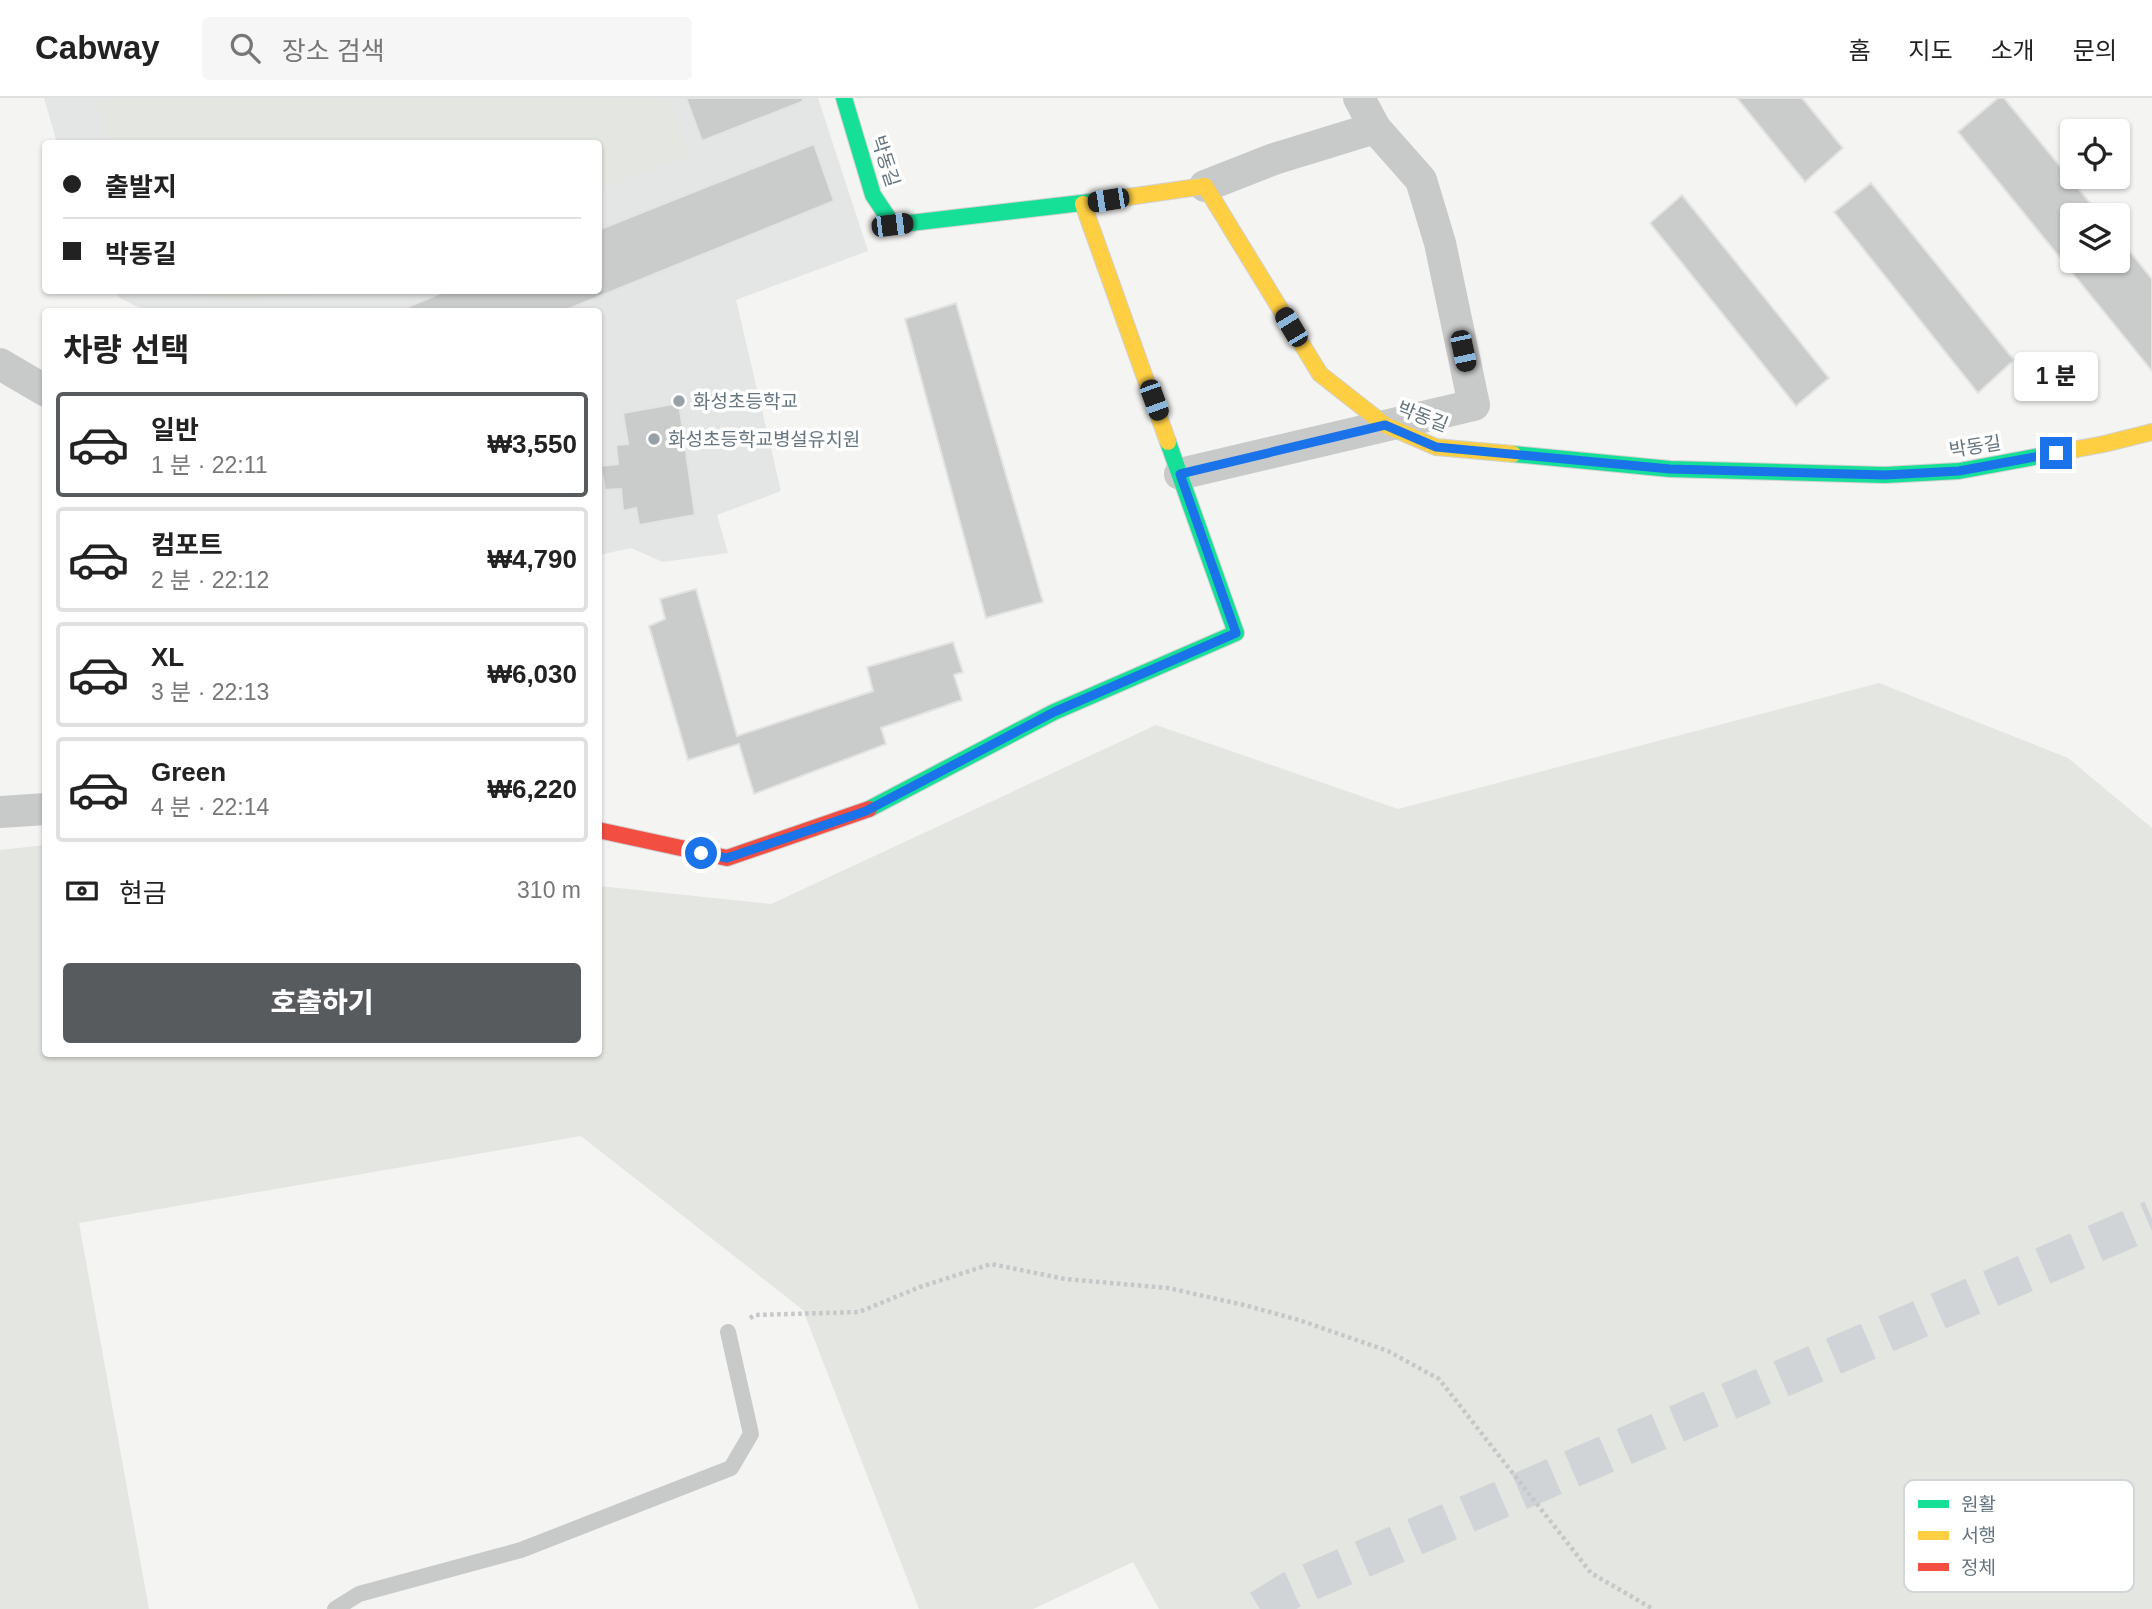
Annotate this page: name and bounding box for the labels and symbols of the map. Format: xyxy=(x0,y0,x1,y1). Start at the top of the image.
street label: 박동길 xyxy=(867,133,904,189)
car xyxy=(1086,186,1131,214)
car xyxy=(870,212,915,238)
car xyxy=(1272,304,1311,350)
car xyxy=(1449,328,1478,374)
callout: 1 분 xyxy=(2014,352,2098,400)
car xyxy=(1137,377,1172,423)
place label: 화성초등학교 xyxy=(693,391,798,412)
marker: 화성초등학교 xyxy=(671,393,687,409)
street label: 박동길 xyxy=(1395,397,1451,436)
place label: 화성초등학교병설유치원 xyxy=(668,429,860,450)
marker: 화성초등학교병설유치원 xyxy=(646,431,662,447)
street label: 박동길 xyxy=(1948,432,2003,461)
route end xyxy=(2040,437,2072,469)
route start xyxy=(685,837,717,869)
legend xyxy=(1904,1480,2134,1592)
text: 원활 xyxy=(1961,1494,1996,1515)
text: 서행 xyxy=(1961,1525,1996,1546)
text: 정체 xyxy=(1961,1557,1996,1578)

